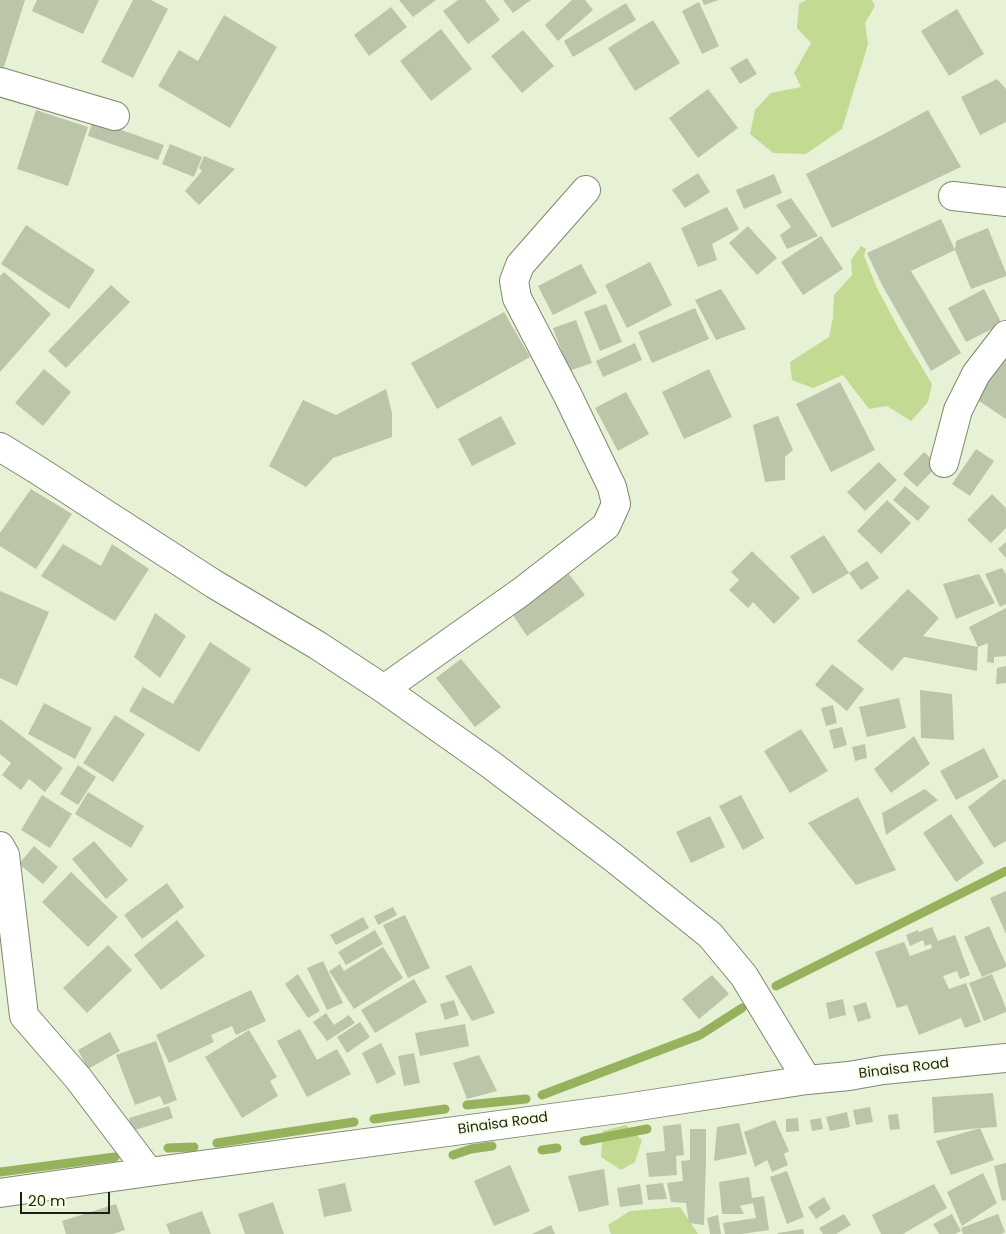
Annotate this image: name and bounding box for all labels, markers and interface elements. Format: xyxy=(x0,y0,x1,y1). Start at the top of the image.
street label: Binaisa Road xyxy=(858,1055,950,1083)
street label: Binaisa Road xyxy=(457,1109,549,1139)
scale bar xyxy=(22,1182,112,1214)
text: 20 m xyxy=(28,1190,66,1211)

